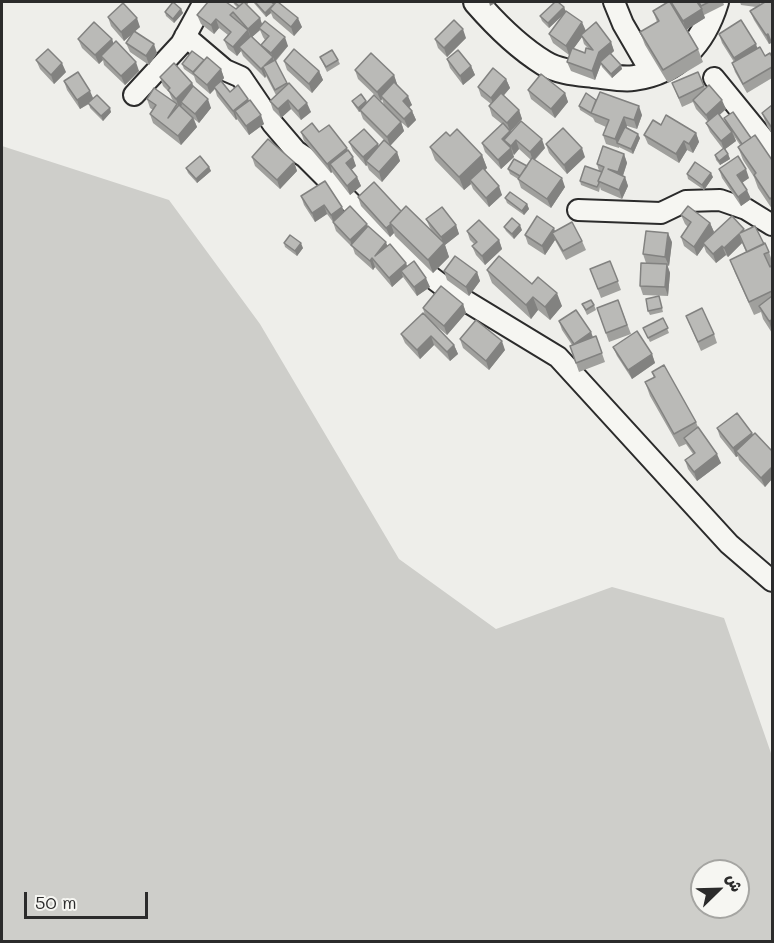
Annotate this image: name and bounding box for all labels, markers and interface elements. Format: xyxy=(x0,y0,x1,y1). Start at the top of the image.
north arrow xyxy=(690,859,750,919)
text: ش xyxy=(722,870,748,895)
scale bar xyxy=(27,880,152,918)
text: 50 m xyxy=(35,890,77,914)

